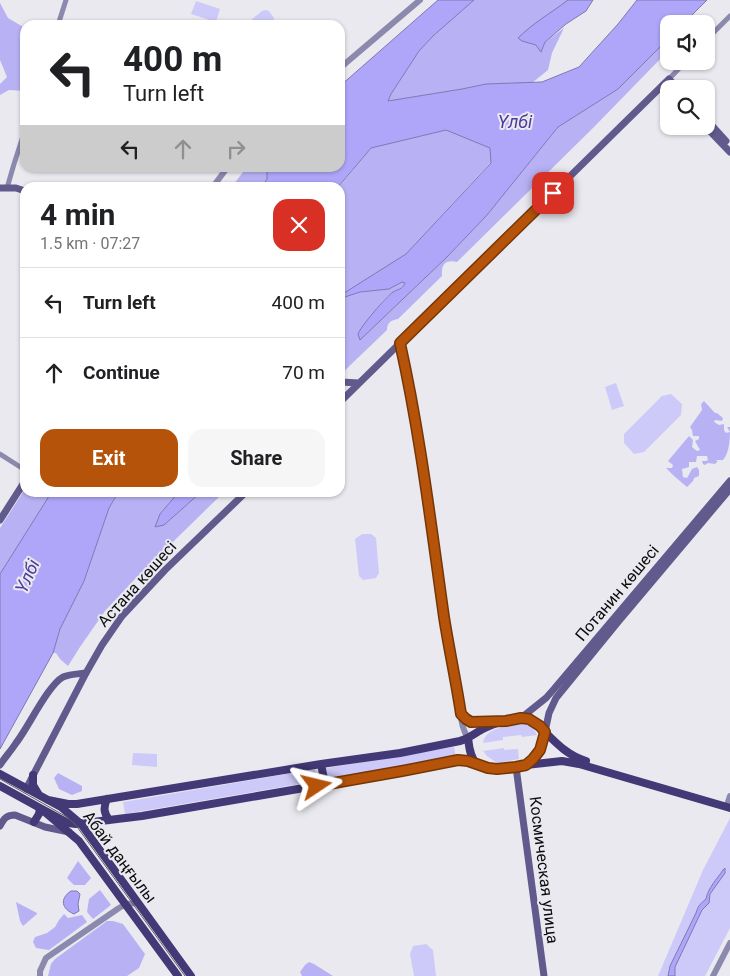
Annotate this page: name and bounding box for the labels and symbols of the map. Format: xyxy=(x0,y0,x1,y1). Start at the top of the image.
water label: Үлбі xyxy=(498,111,533,132)
pin xyxy=(532,172,574,214)
street label: Астана көшесі xyxy=(94,537,180,631)
street label: Потанин көшесі xyxy=(571,541,663,645)
water label: Үлбі xyxy=(10,555,44,596)
position arrow xyxy=(290,759,342,811)
street label: Космическая улица xyxy=(526,795,562,945)
street label: Абай даңғылы xyxy=(79,807,161,907)

